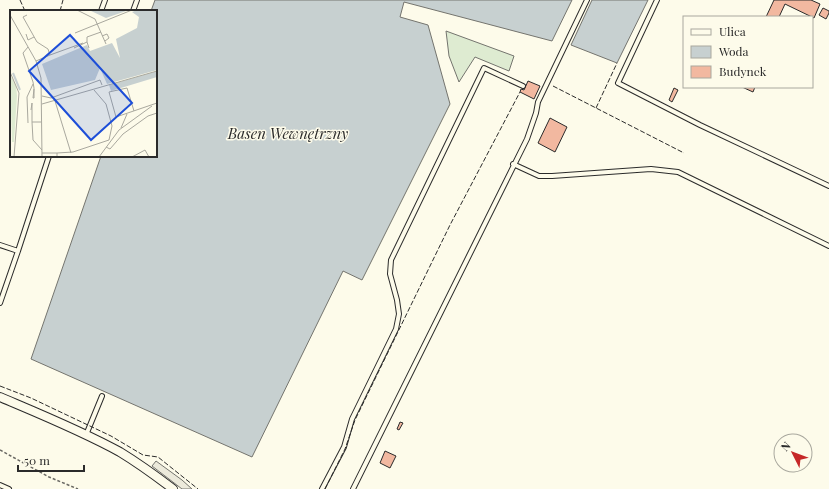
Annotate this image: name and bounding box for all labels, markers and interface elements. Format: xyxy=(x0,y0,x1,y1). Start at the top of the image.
inset map xyxy=(10,10,157,157)
legend xyxy=(683,16,813,88)
text: Ulica xyxy=(719,23,746,39)
text: Woda xyxy=(718,43,749,59)
text: Budynek xyxy=(719,63,767,79)
water label: Basen Wewnętrzny xyxy=(227,123,348,143)
north arrow xyxy=(773,433,813,473)
text: N xyxy=(777,438,793,454)
scale bar xyxy=(18,447,84,473)
text: 50 m xyxy=(24,452,50,468)

